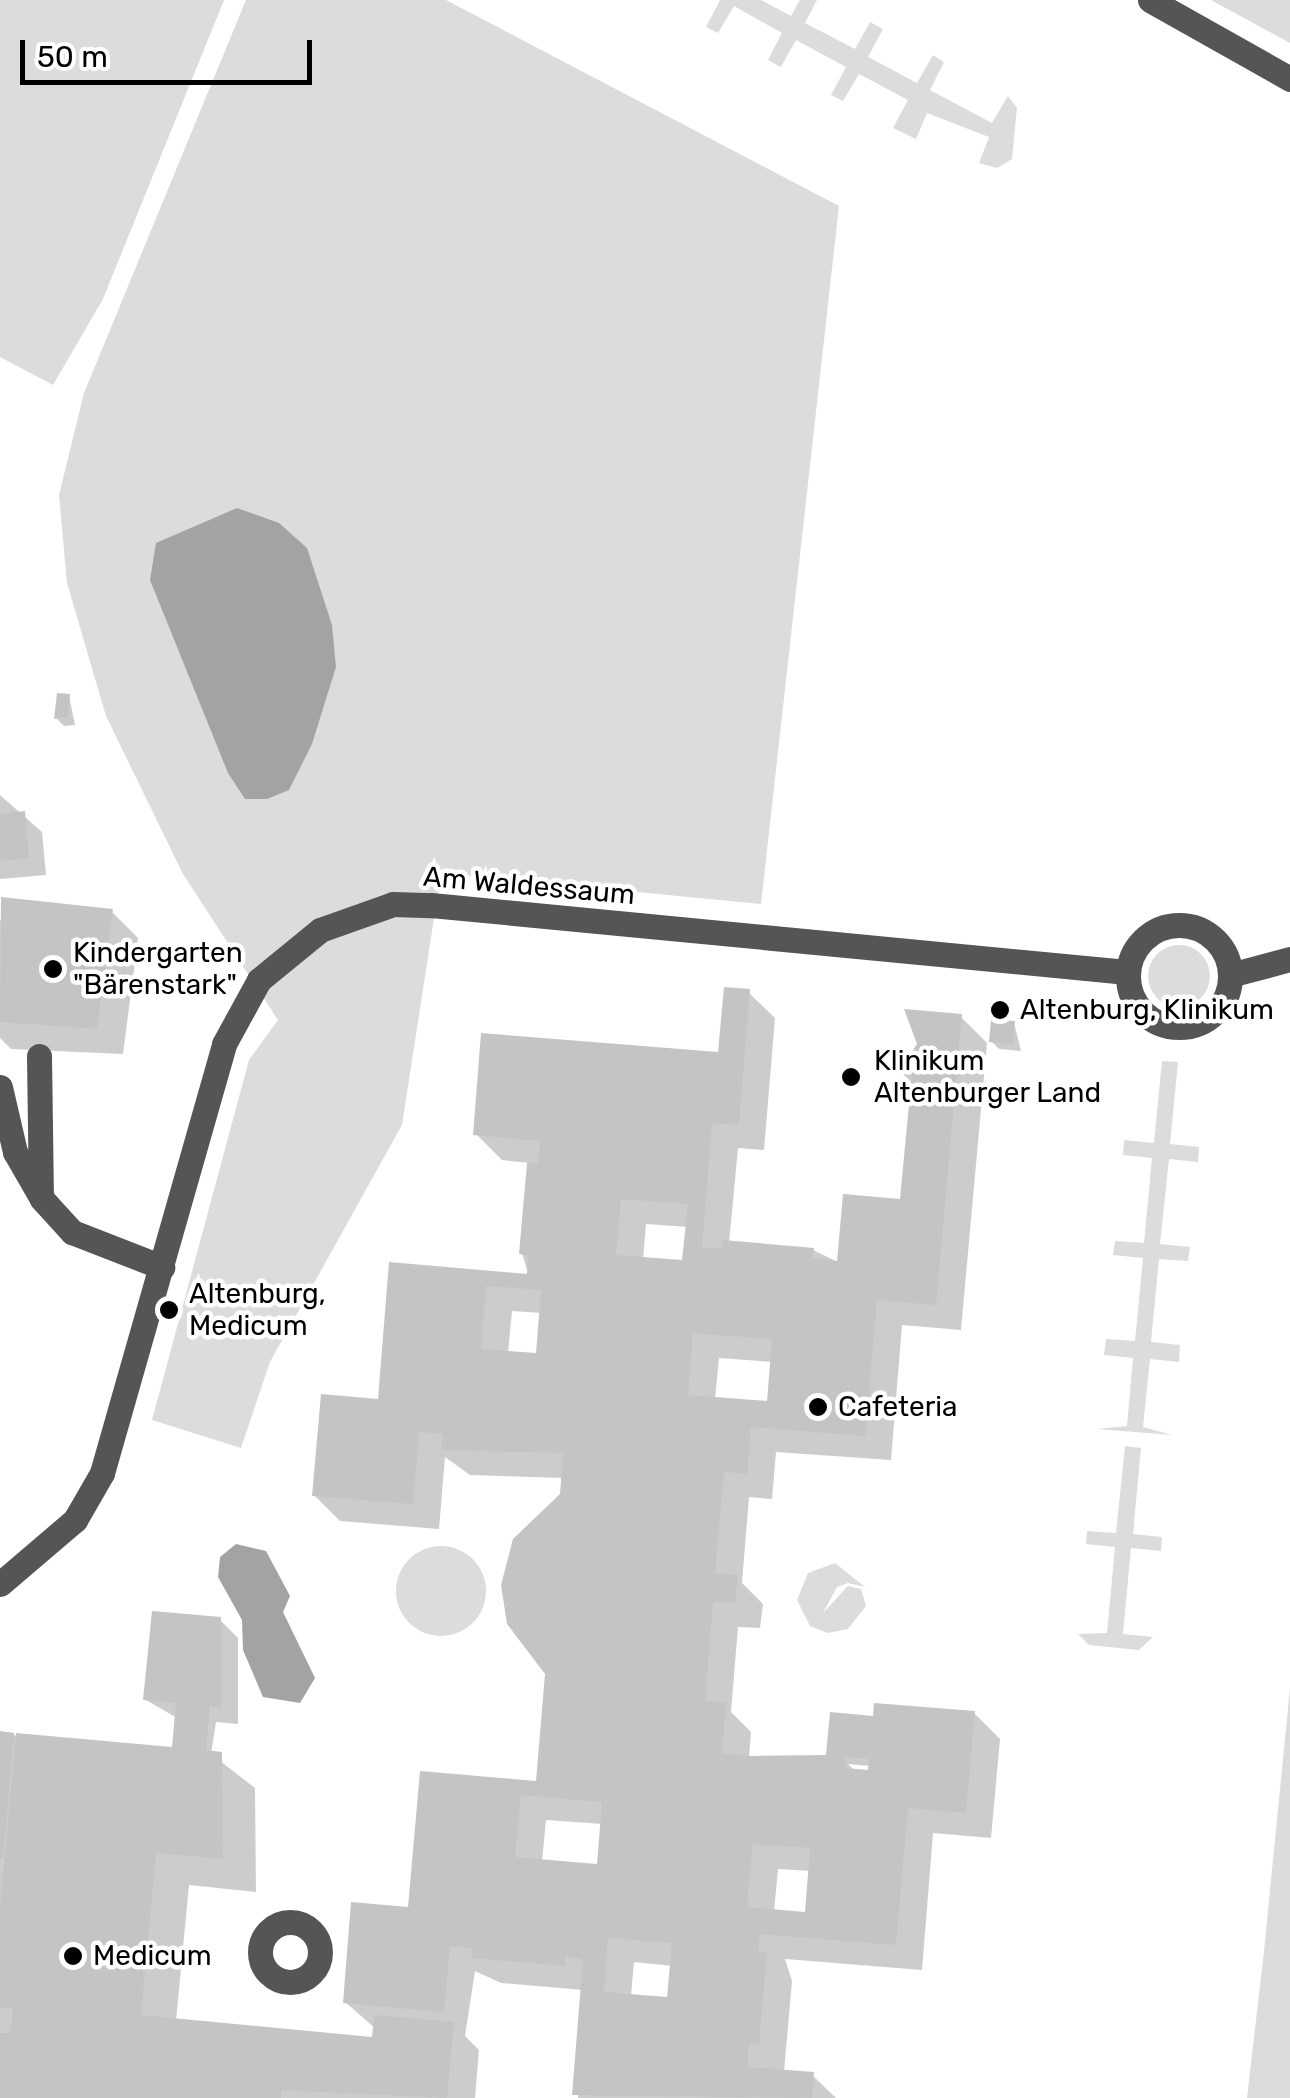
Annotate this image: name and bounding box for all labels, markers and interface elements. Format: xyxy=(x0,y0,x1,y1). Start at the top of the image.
scale bar xyxy=(25,20,318,82)
text: 50 m xyxy=(37,39,108,75)
street label: Am Waldessaum xyxy=(422,860,636,912)
place label: Kindergarten "Bärenstark" xyxy=(73,936,243,1002)
marker: Kindergarten "Bärenstark" xyxy=(42,958,64,980)
place label: Altenburg, Klinikum xyxy=(1020,993,1274,1027)
marker: Altenburg, Klinikum xyxy=(989,999,1011,1021)
place label: Klinikum Altenburger Land xyxy=(874,1044,1102,1110)
marker: Klinikum Altenburger Land xyxy=(838,1064,864,1090)
place label: Altenburg, Medicum xyxy=(189,1277,326,1343)
marker: Altenburg, Medicum xyxy=(158,1299,180,1321)
place label: Cafeteria xyxy=(838,1390,958,1424)
marker: Cafeteria xyxy=(807,1396,829,1418)
place label: Medicum xyxy=(93,1939,212,1973)
marker: Medicum xyxy=(62,1945,84,1967)

